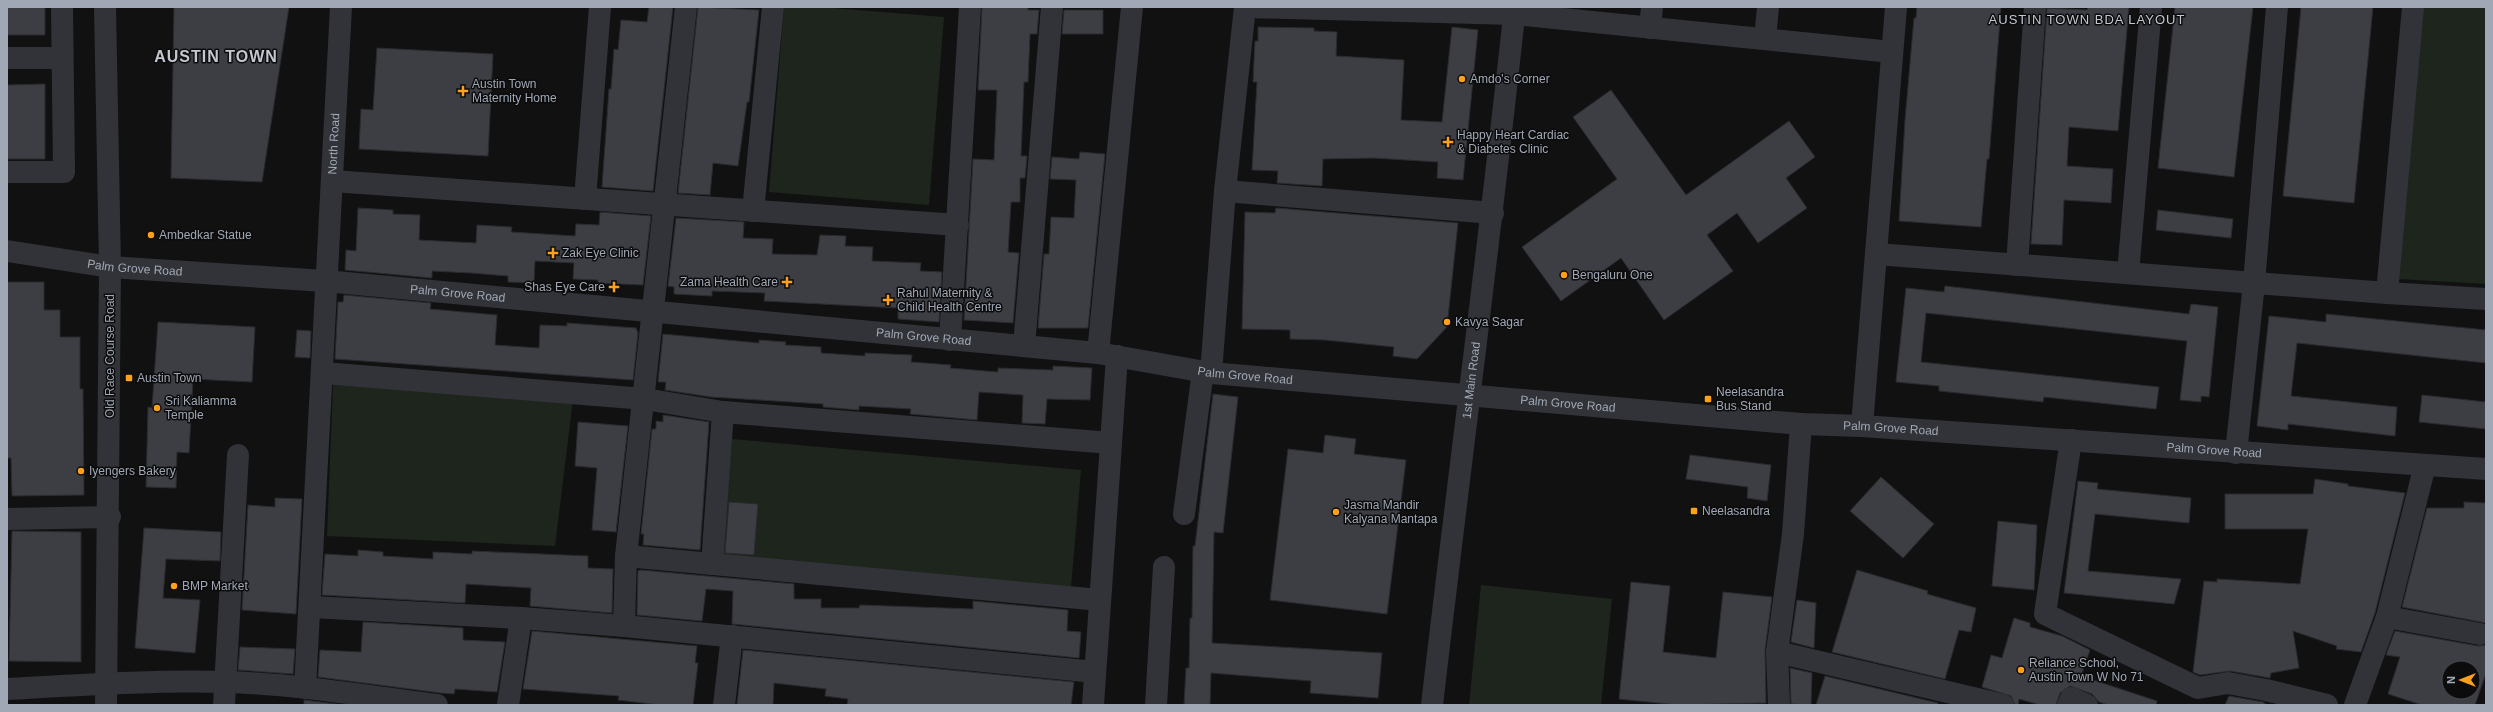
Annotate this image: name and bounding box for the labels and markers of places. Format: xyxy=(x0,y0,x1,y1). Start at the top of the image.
place label: Amdo's Corner xyxy=(1470,72,1550,86)
marker: Amdo's Corner xyxy=(1457,74,1467,84)
place label: Austin Town Maternity Home xyxy=(472,77,557,105)
marker: Austin Town Maternity Home xyxy=(457,85,469,97)
place label: Happy Heart Cardiac & Diabetes Clinic xyxy=(1457,128,1569,156)
marker: Happy Heart Cardiac & Diabetes Clinic xyxy=(1442,136,1454,148)
place label: Ambedkar Statue xyxy=(159,228,252,242)
marker: Ambedkar Statue xyxy=(146,230,156,240)
place label: Zak Eye Clinic xyxy=(562,246,639,260)
marker: Zak Eye Clinic xyxy=(547,247,559,259)
place label: Bengaluru One xyxy=(1572,268,1653,282)
marker: Bengaluru One xyxy=(1559,270,1569,280)
place label: Zama Health Care xyxy=(680,275,778,289)
marker: Zama Health Care xyxy=(781,276,793,288)
place label: Shas Eye Care xyxy=(524,280,605,294)
marker: Shas Eye Care xyxy=(608,281,620,293)
place label: Rahul Maternity & Child Health Centre xyxy=(897,286,1002,314)
marker: Rahul Maternity & Child Health Centre xyxy=(882,294,894,306)
place label: Kavya Sagar xyxy=(1455,315,1524,329)
marker: Kavya Sagar xyxy=(1442,317,1452,327)
place label: Austin Town xyxy=(137,371,201,385)
marker: Austin Town xyxy=(124,373,134,383)
place label: Neelasandra Bus Stand xyxy=(1716,385,1784,413)
place label: Sri Kaliamma Temple xyxy=(165,394,237,422)
marker: Neelasandra Bus Stand xyxy=(1703,394,1713,404)
marker: Sri Kaliamma Temple xyxy=(152,403,162,413)
place label: Iyengers Bakery xyxy=(89,464,176,478)
marker: Iyengers Bakery xyxy=(76,466,86,476)
place label: Jasma Mandir Kalyana Mantapa xyxy=(1344,498,1438,526)
place label: Neelasandra xyxy=(1702,504,1770,518)
marker: Neelasandra xyxy=(1689,506,1699,516)
marker: Jasma Mandir Kalyana Mantapa xyxy=(1331,507,1341,517)
place label: BMP Market xyxy=(182,579,248,593)
marker: BMP Market xyxy=(169,581,179,591)
place label: Reliance School, Austin Town W No 71 xyxy=(2029,656,2144,684)
marker: Reliance School, Austin Town W No 71 xyxy=(2016,665,2026,675)

